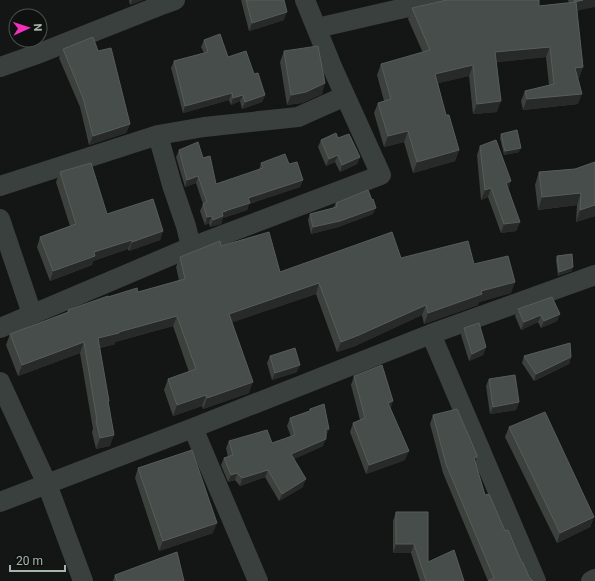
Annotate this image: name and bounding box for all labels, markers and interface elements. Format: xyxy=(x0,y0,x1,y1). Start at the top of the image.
north arrow xyxy=(8,8,48,48)
text: N xyxy=(31,23,44,32)
scale bar xyxy=(10,547,65,573)
text: 20 m xyxy=(16,554,43,568)

